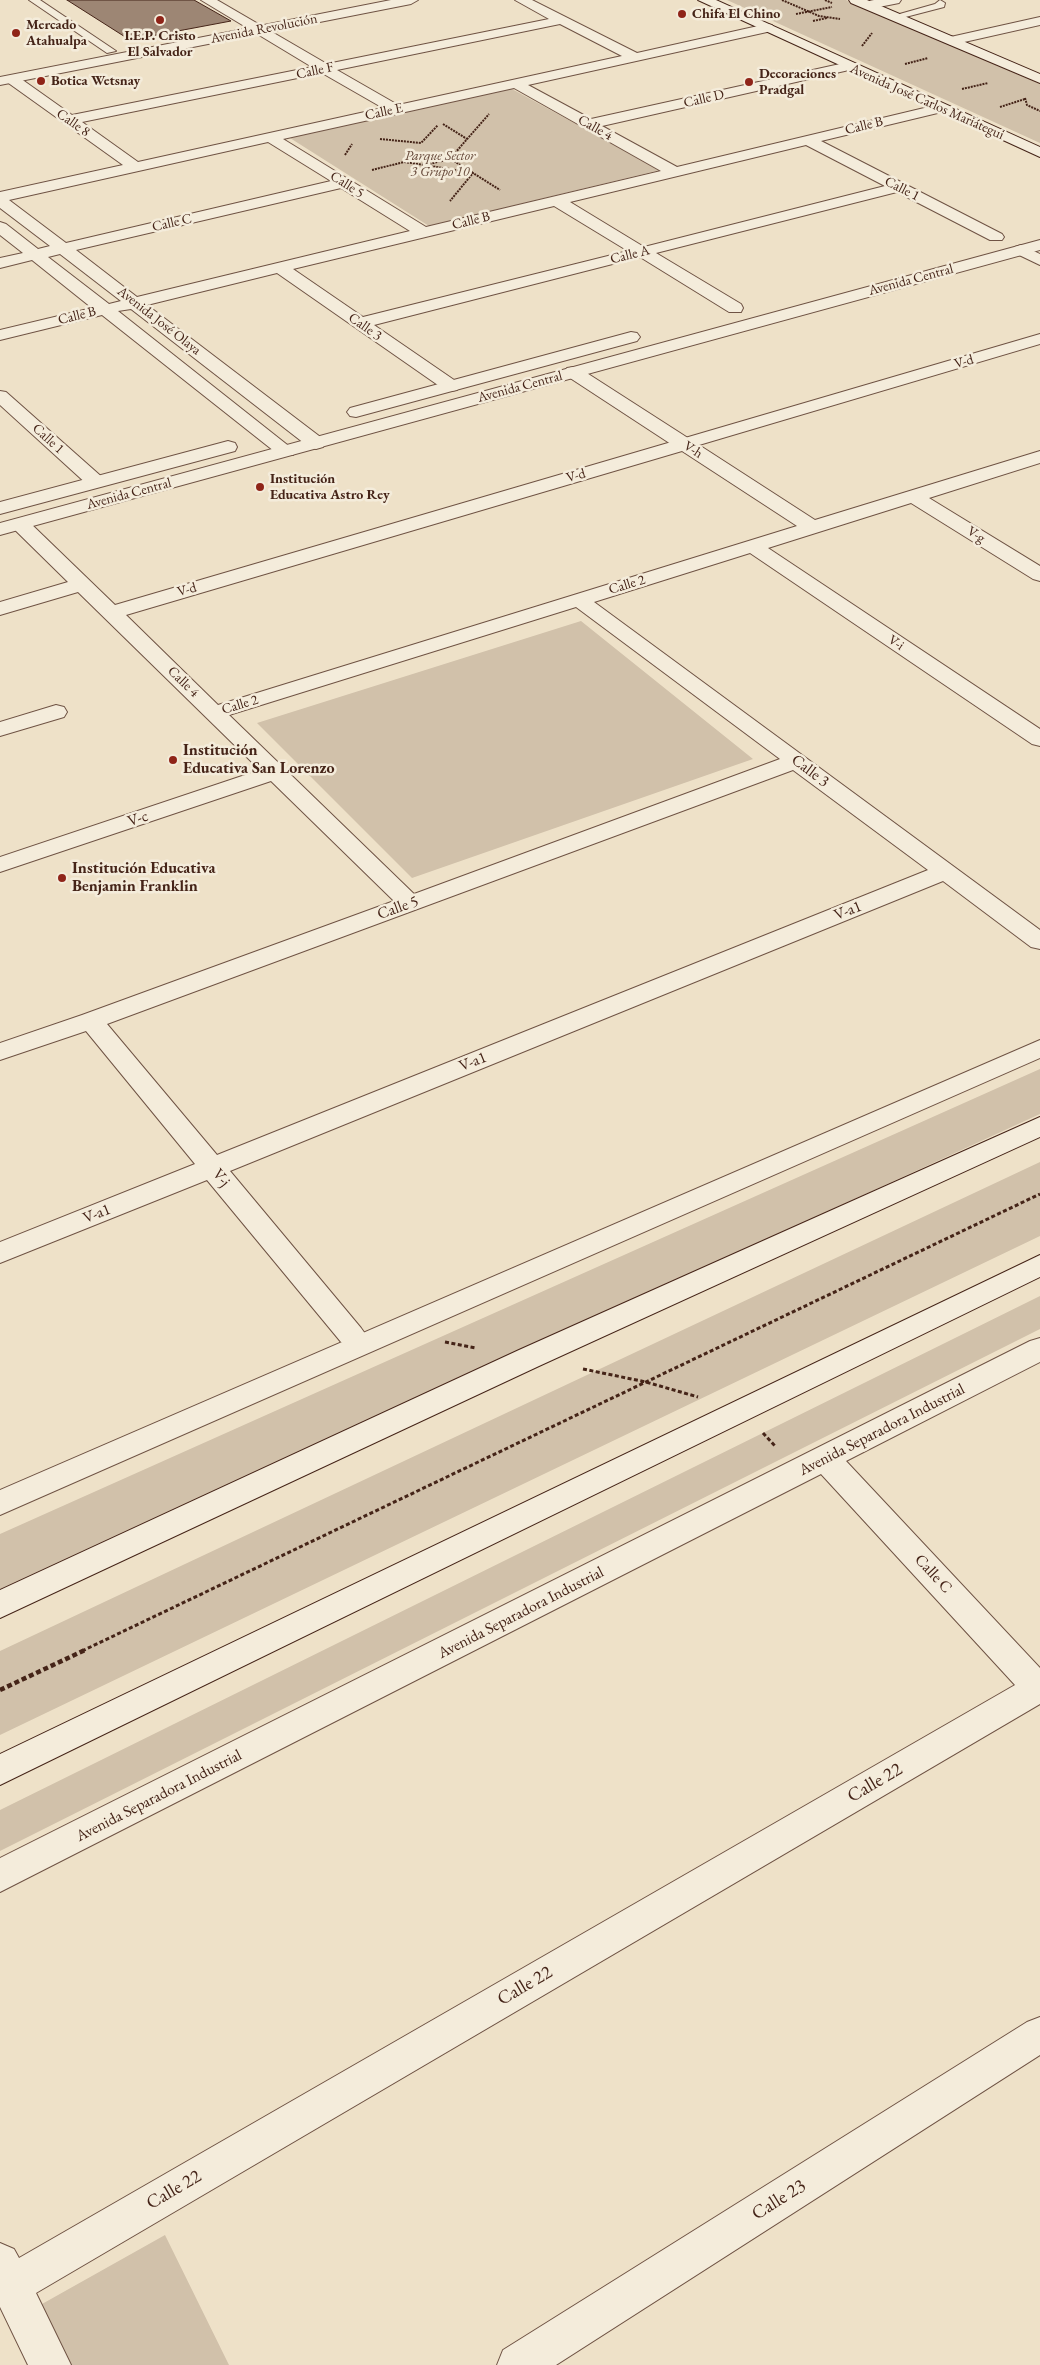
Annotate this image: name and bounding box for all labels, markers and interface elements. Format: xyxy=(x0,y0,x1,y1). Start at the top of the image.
place label: Chifa El Chino xyxy=(692,6,780,22)
marker: Chifa El Chino xyxy=(676,8,688,20)
street label: Avenida Revolución xyxy=(209,10,319,48)
marker: I.E.P. Cristo El Salvador xyxy=(154,14,166,26)
place label: Mercado Atahualpa xyxy=(26,17,87,49)
marker: Mercado Atahualpa xyxy=(10,27,22,39)
place label: I.E.P. Cristo El Salvador xyxy=(124,28,196,60)
street label: Calle F xyxy=(295,59,335,83)
street label: Avenida José Carlos Mariátegui xyxy=(847,60,1007,144)
place label: Decoraciones Pradgal xyxy=(759,66,836,98)
place label: Botica Wetsnay xyxy=(51,73,140,89)
marker: Botica Wetsnay xyxy=(35,75,47,87)
marker: Decoraciones Pradgal xyxy=(743,76,755,88)
street label: Calle D xyxy=(682,86,726,112)
street label: Calle E xyxy=(363,100,405,124)
street label: Calle 8 xyxy=(53,105,93,141)
street label: Calle 4 xyxy=(575,112,615,144)
street label: Calle B xyxy=(843,113,885,139)
park label: Parque Sector 3 Grupo 10 xyxy=(405,148,475,180)
street label: Calle 5 xyxy=(327,168,367,202)
street label: Calle 1 xyxy=(882,173,922,205)
street label: Calle B xyxy=(450,208,492,234)
street label: Calle C xyxy=(150,210,194,236)
street label: Calle A xyxy=(608,242,652,268)
street label: Avenida Central xyxy=(867,261,955,299)
street label: Avenida José Olaya xyxy=(114,283,204,359)
street label: Calle B xyxy=(56,303,98,329)
street label: Calle 3 xyxy=(345,309,385,345)
street label: V-d xyxy=(952,351,976,373)
street label: Avenida Central xyxy=(476,368,564,406)
street label: Calle 1 xyxy=(29,420,67,458)
street label: V-h xyxy=(680,438,706,462)
street label: V-d xyxy=(564,465,588,487)
place label: Institución Educativa Astro Rey xyxy=(270,471,390,504)
street label: Avenida Central xyxy=(85,475,173,513)
marker: Institución Educativa Astro Rey xyxy=(254,481,266,493)
street label: V-g xyxy=(964,523,988,547)
street label: Calle 2 xyxy=(607,572,647,598)
street label: V-d xyxy=(175,579,199,601)
street label: V-i xyxy=(885,632,907,654)
street label: Calle 4 xyxy=(164,663,202,701)
street label: Calle 2 xyxy=(220,692,260,718)
place label: Institución Educativa San Lorenzo xyxy=(183,741,335,779)
street label: Calle 3 xyxy=(787,751,833,791)
marker: Institución Educativa San Lorenzo xyxy=(167,754,179,766)
street label: V-c xyxy=(125,807,151,831)
place label: Institución Educativa Benjamin Franklin xyxy=(72,859,215,897)
marker: Institución Educativa Benjamin Franklin xyxy=(56,872,68,884)
street label: Calle 5 xyxy=(375,892,421,924)
street label: V-a1 xyxy=(831,897,865,925)
street label: V-a1 xyxy=(456,1048,490,1076)
street label: V-j xyxy=(208,1165,234,1191)
street label: V-a1 xyxy=(80,1200,114,1228)
street label: Avenida Separadora Industrial xyxy=(796,1380,968,1480)
street label: Calle C xyxy=(910,1551,956,1597)
street label: Avenida Separadora Industrial xyxy=(435,1563,607,1663)
street label: Avenida Separadora Industrial xyxy=(73,1746,245,1846)
street label: Calle 22 xyxy=(843,1758,907,1808)
street label: Calle 22 xyxy=(493,1961,557,2011)
street label: Calle 22 xyxy=(142,2165,206,2215)
street label: Calle 23 xyxy=(748,2175,810,2225)

